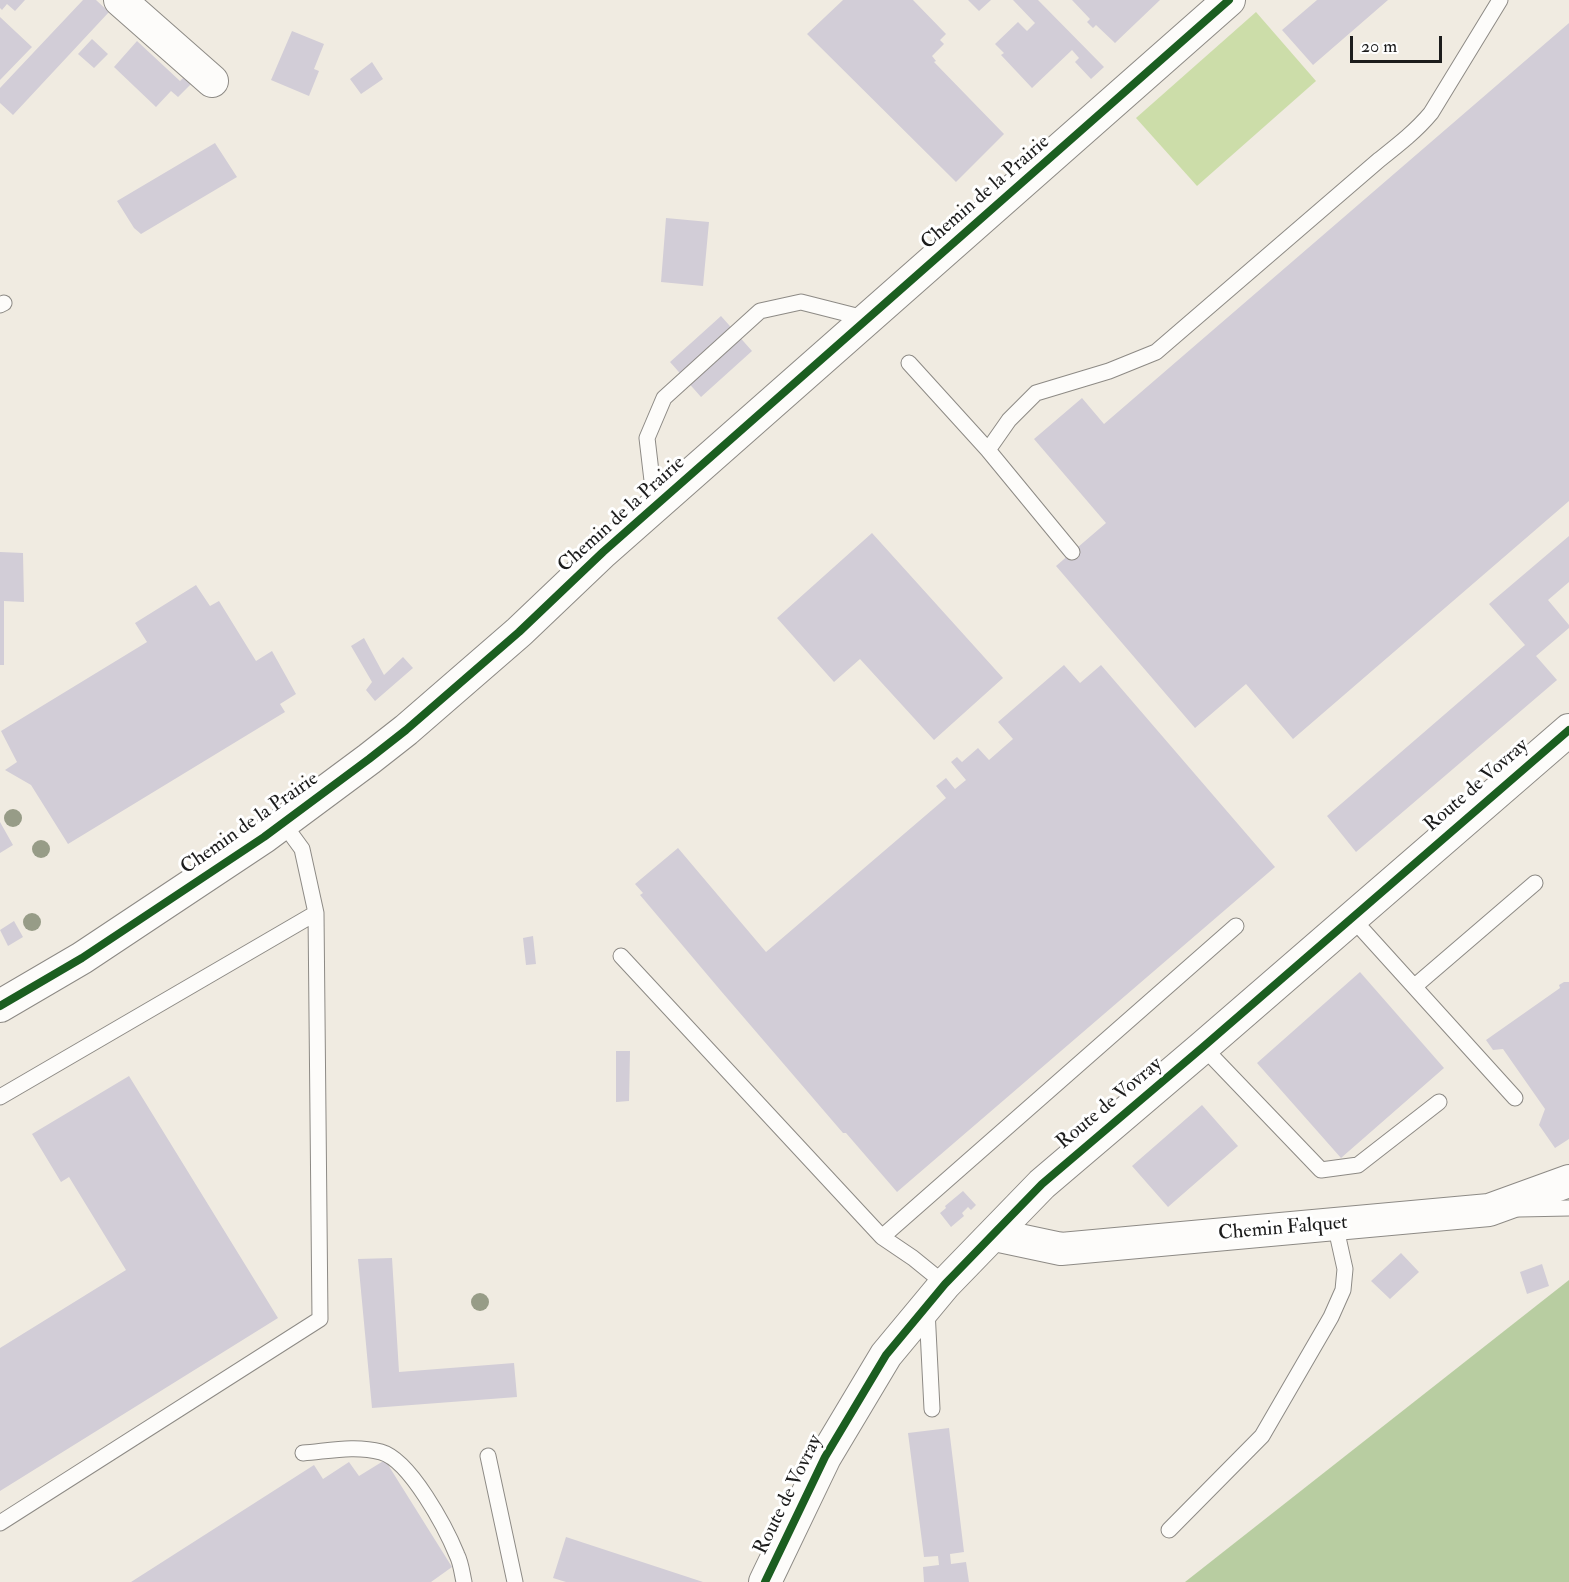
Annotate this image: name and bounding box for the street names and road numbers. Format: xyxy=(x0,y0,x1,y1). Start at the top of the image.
street label: Chemin de la Prairie xyxy=(917,131,1055,255)
street label: Chemin de la Prairie xyxy=(554,452,690,578)
street label: Route de Vovray xyxy=(1420,734,1534,838)
street label: Chemin de la Prairie xyxy=(177,768,323,880)
street label: Route de Vovray xyxy=(1052,1053,1168,1155)
street label: Chemin Falquet xyxy=(1217,1211,1349,1247)
street label: Route de Vovray xyxy=(750,1431,828,1559)

